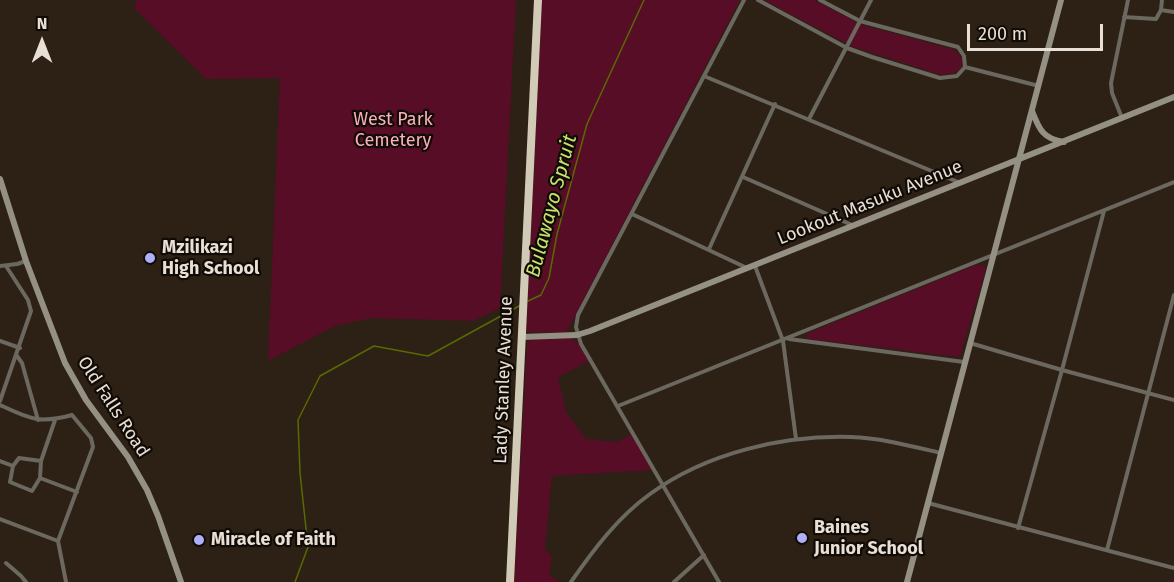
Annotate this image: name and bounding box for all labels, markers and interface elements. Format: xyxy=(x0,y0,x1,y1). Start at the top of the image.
north arrow xyxy=(12,12,72,72)
scale bar xyxy=(970,12,1106,50)
text: N xyxy=(37,14,47,33)
text: 200 m xyxy=(978,23,1027,45)
park label: West Park Cemetery xyxy=(353,109,433,152)
water label: Bulawayo Spruit xyxy=(521,132,583,280)
street label: Lookout Masuku Avenue xyxy=(774,156,966,250)
place label: Mzilikazi High School xyxy=(162,237,259,280)
marker: Mzilikazi High School xyxy=(143,251,157,265)
street label: Lady Stanley Avenue xyxy=(490,296,518,464)
street label: Old Falls Road xyxy=(72,353,154,461)
place label: Baines Junior School xyxy=(814,517,923,560)
place label: Miracle of Faith xyxy=(211,529,336,551)
marker: Baines Junior School xyxy=(795,531,809,545)
marker: Miracle of Faith xyxy=(192,533,206,547)

